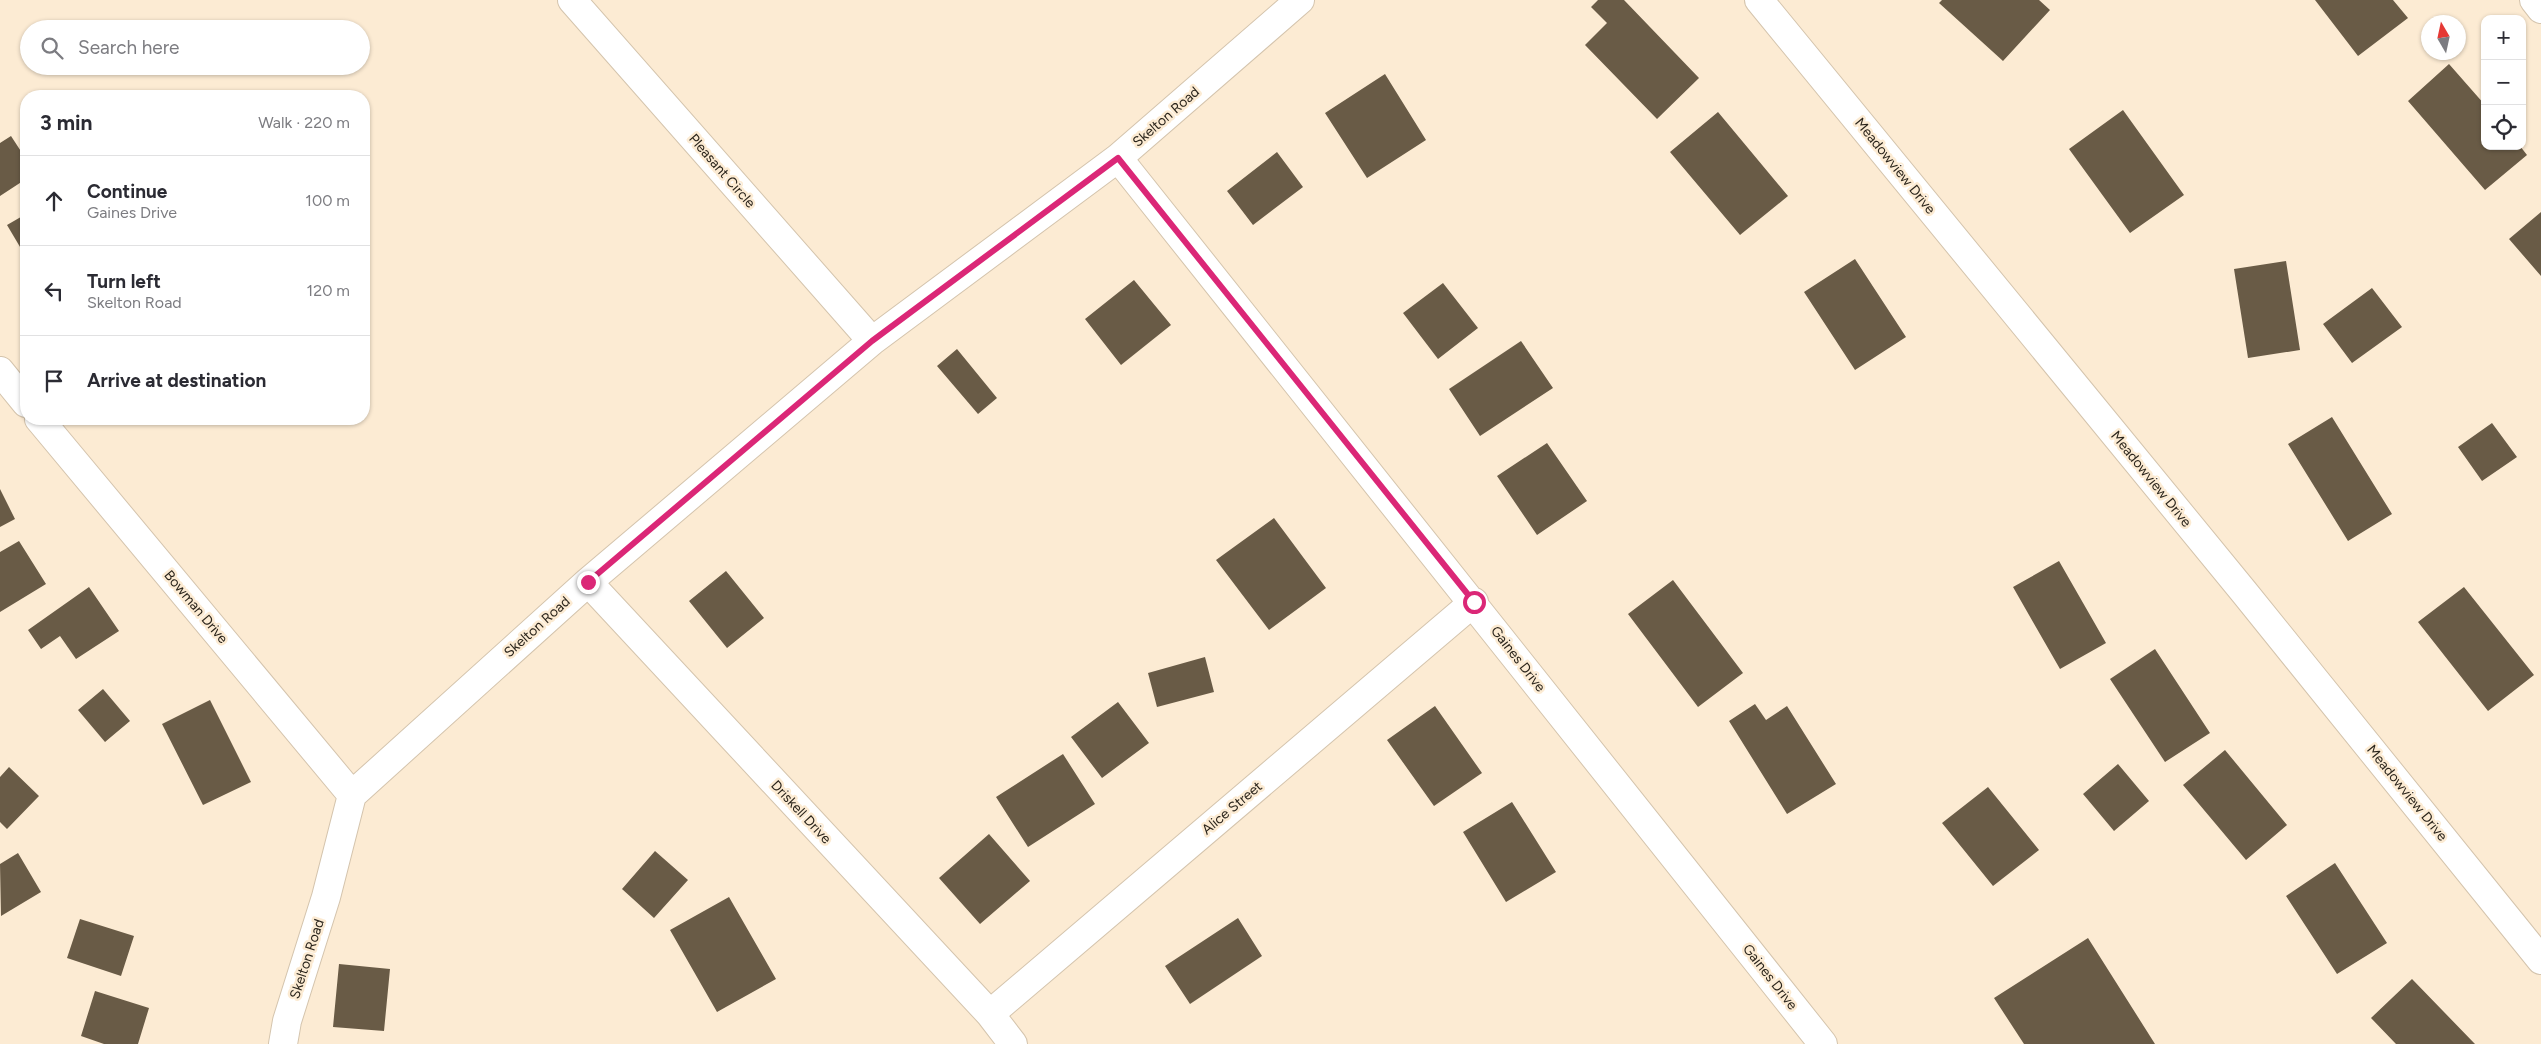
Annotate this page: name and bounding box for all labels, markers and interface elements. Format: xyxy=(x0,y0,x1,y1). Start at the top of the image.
north arrow xyxy=(2421,15,2466,60)
map controls xyxy=(2481,15,2526,150)
button: + xyxy=(2481,15,2526,60)
search box xyxy=(20,20,370,75)
icon: search xyxy=(38,34,66,62)
text: Search here xyxy=(78,36,180,59)
button: − xyxy=(2481,60,2526,105)
street label: Skelton Road xyxy=(1129,83,1203,151)
button: locate xyxy=(2481,105,2526,150)
text: 3 min xyxy=(40,110,92,135)
text: Walk · 220 m xyxy=(258,113,350,132)
street label: Meadowview Drive xyxy=(1851,115,1939,218)
street label: Pleasant Circle xyxy=(685,130,759,212)
text: Continue xyxy=(87,180,167,203)
icon: ahead xyxy=(40,187,68,215)
text: 100 m xyxy=(305,191,350,210)
text: Gaines Drive xyxy=(87,203,177,222)
text: Turn left xyxy=(87,270,161,293)
icon: left xyxy=(40,277,68,305)
text: 120 m xyxy=(307,281,350,300)
text: Skelton Road xyxy=(87,293,182,312)
icon: arrive xyxy=(40,367,68,395)
text: Arrive at destination xyxy=(87,369,266,392)
street label: Meadowview Drive xyxy=(2107,428,2195,531)
street label: Bowman Drive xyxy=(161,567,232,647)
route end xyxy=(577,571,600,594)
route start xyxy=(1463,591,1486,614)
street label: Skelton Road xyxy=(501,593,573,661)
street label: Gaines Drive xyxy=(1487,623,1549,696)
street label: Meadowview Drive xyxy=(2363,742,2451,845)
street label: Driskell Drive xyxy=(767,777,835,847)
street label: Alice Street xyxy=(1198,778,1266,838)
street label: Skelton Road xyxy=(286,917,328,1001)
street label: Gaines Drive xyxy=(1739,941,1801,1014)

